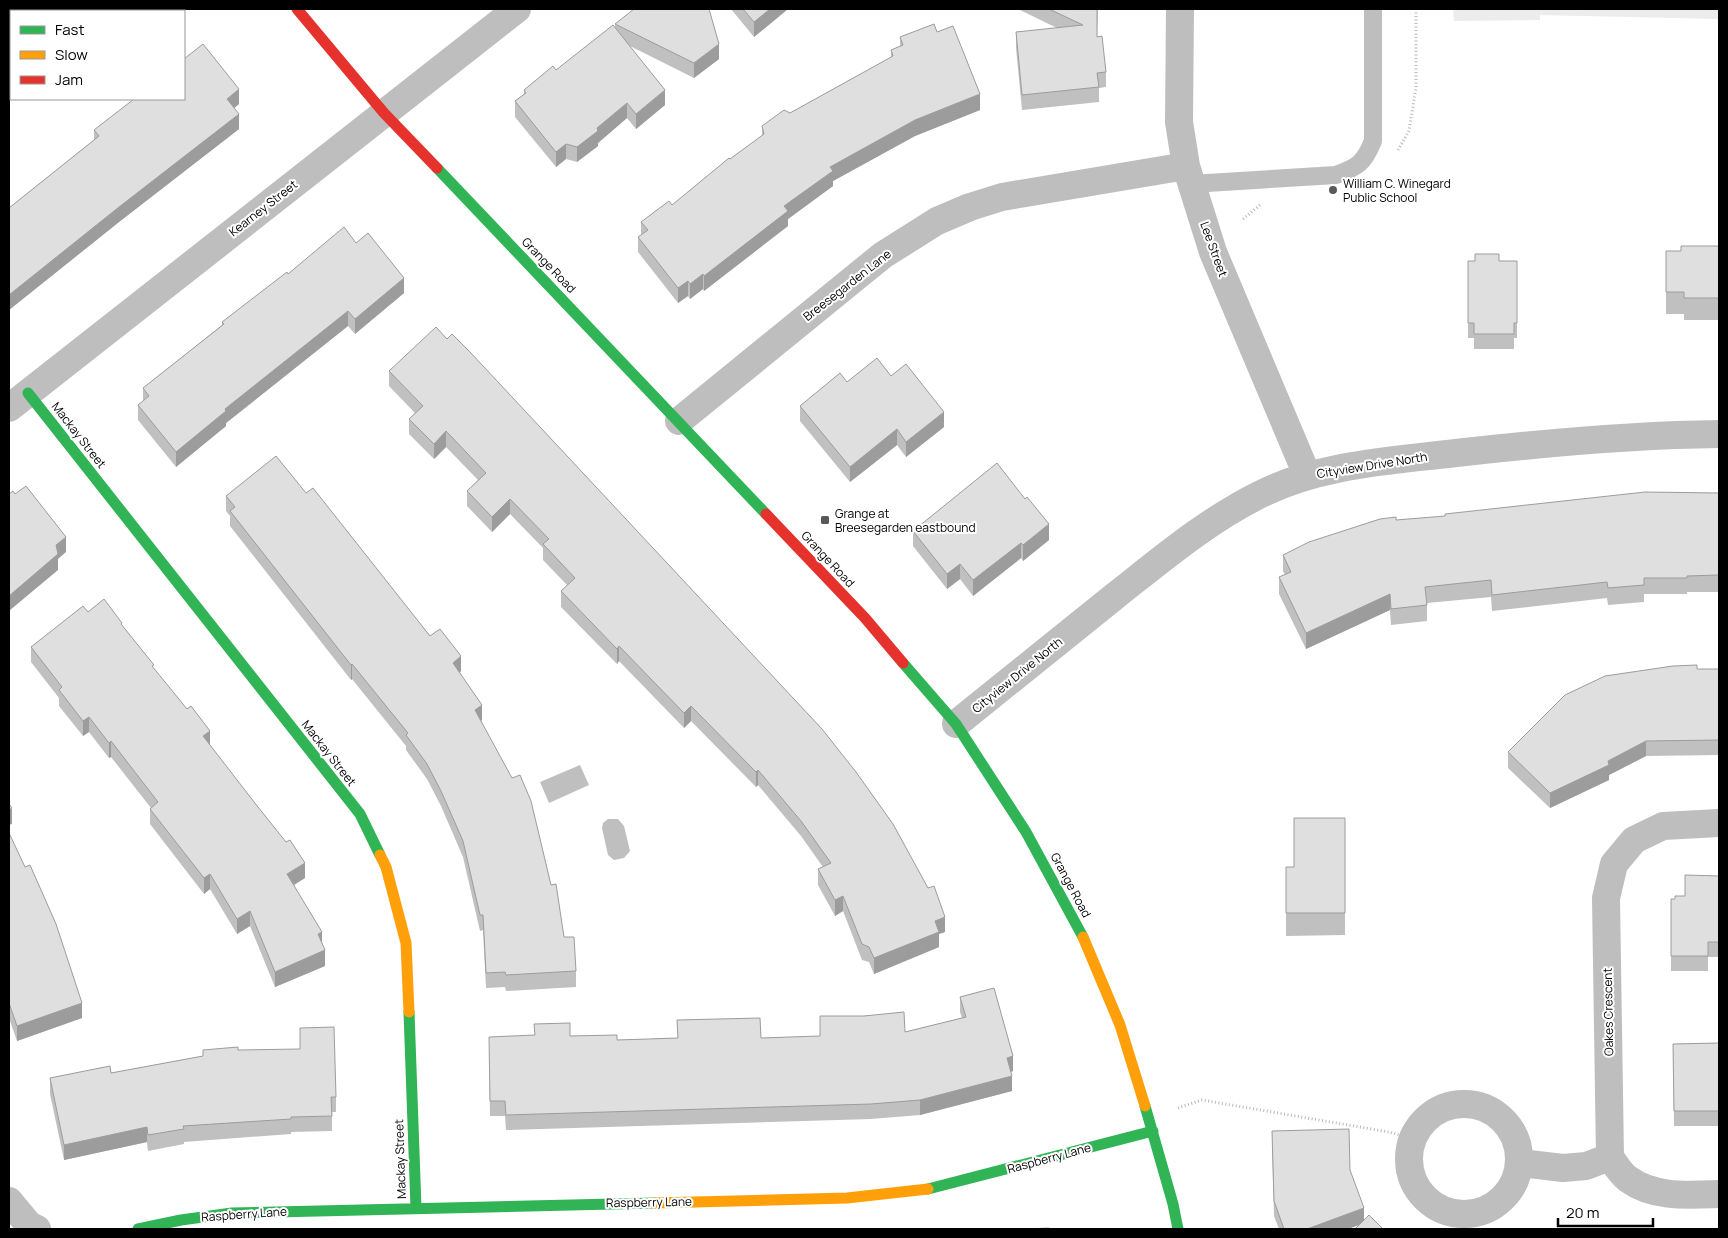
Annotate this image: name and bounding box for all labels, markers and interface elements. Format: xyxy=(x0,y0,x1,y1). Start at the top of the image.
legend xyxy=(10,10,185,100)
text: Fast xyxy=(55,19,84,40)
text: Slow xyxy=(55,44,88,65)
text: Jam xyxy=(55,69,83,90)
place label: William C. Winegard Public School xyxy=(1343,175,1451,206)
street label: Kearney Street xyxy=(225,176,301,240)
marker: William C. Winegard Public School xyxy=(1327,184,1339,196)
street label: Lee Street xyxy=(1196,219,1232,279)
street label: Grange Road xyxy=(518,233,580,297)
street label: Breesegarden Lane xyxy=(800,245,894,325)
street label: Mackay Street xyxy=(48,398,110,472)
street label: Cityview Drive North xyxy=(1316,448,1428,482)
place label: Grange at Breesegarden eastbound xyxy=(835,505,976,536)
marker: Grange at Breesegarden eastbound xyxy=(819,514,831,526)
street label: Grange Road xyxy=(797,527,859,591)
street label: Cityview Drive North xyxy=(968,633,1066,717)
street label: Mackay Street xyxy=(298,716,360,790)
street label: Grange Road xyxy=(1047,850,1095,920)
street label: Oakes Crescent xyxy=(1599,968,1617,1056)
street label: Mackay Street xyxy=(390,1119,410,1199)
street label: Raspberry Lane xyxy=(1005,1139,1093,1177)
street label: Raspberry Lane xyxy=(606,1193,692,1211)
scale bar xyxy=(1558,1196,1653,1228)
text: 20 m xyxy=(1566,1202,1599,1223)
street label: Raspberry Lane xyxy=(201,1203,287,1225)

